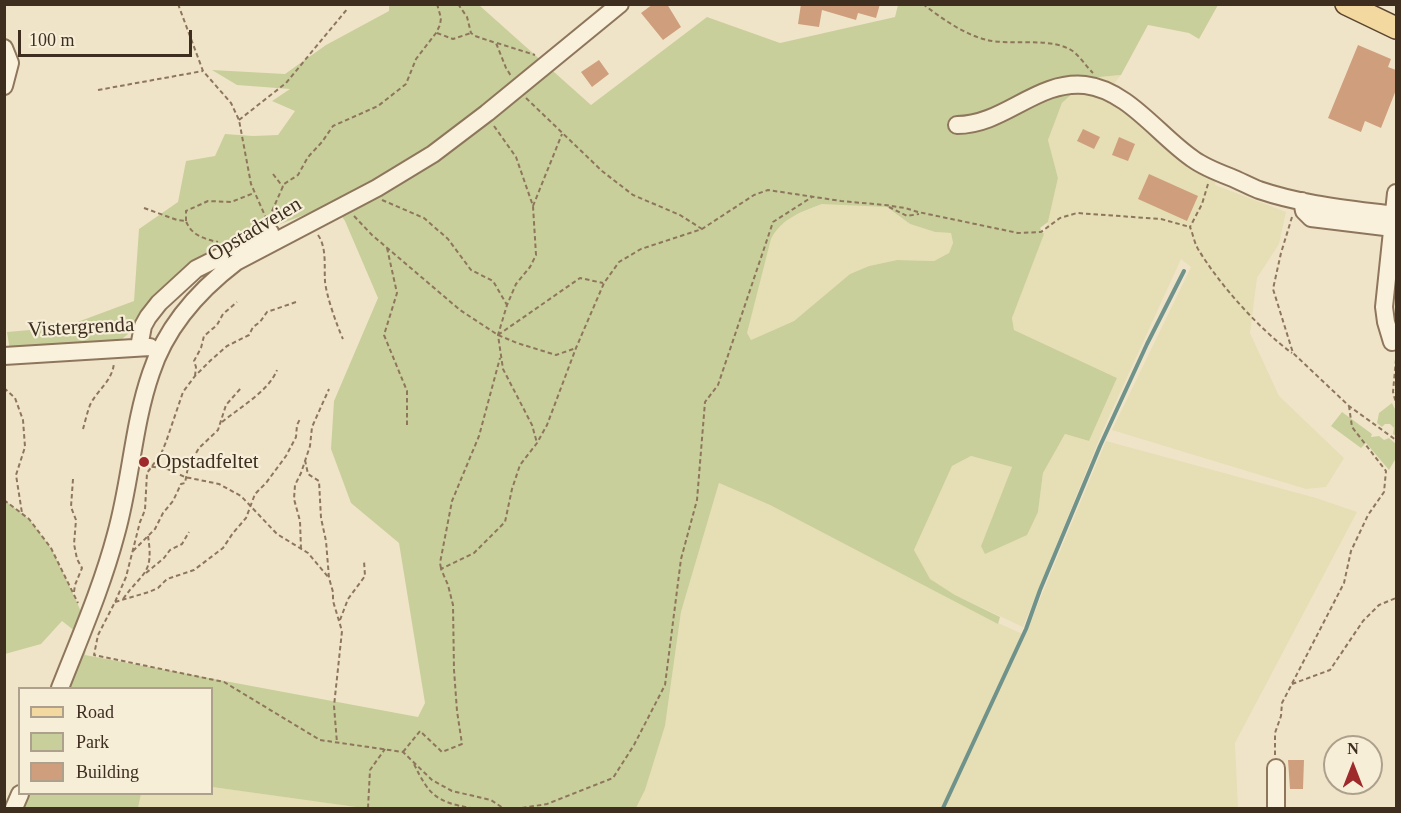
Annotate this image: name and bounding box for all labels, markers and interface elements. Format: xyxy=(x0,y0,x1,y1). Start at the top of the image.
scale bar xyxy=(21,18,195,56)
text: 100 m xyxy=(29,30,75,50)
street label: Opstadveien xyxy=(204,192,306,268)
street label: Vistergrenda xyxy=(27,313,135,343)
place label: Opstadfeltet xyxy=(156,449,259,475)
marker: Opstadfeltet xyxy=(137,455,151,469)
legend xyxy=(18,687,213,795)
text: Road xyxy=(76,702,114,722)
text: Park xyxy=(76,732,109,752)
north arrow xyxy=(1323,735,1383,795)
text: N xyxy=(1347,740,1359,757)
text: Building xyxy=(76,762,139,782)

